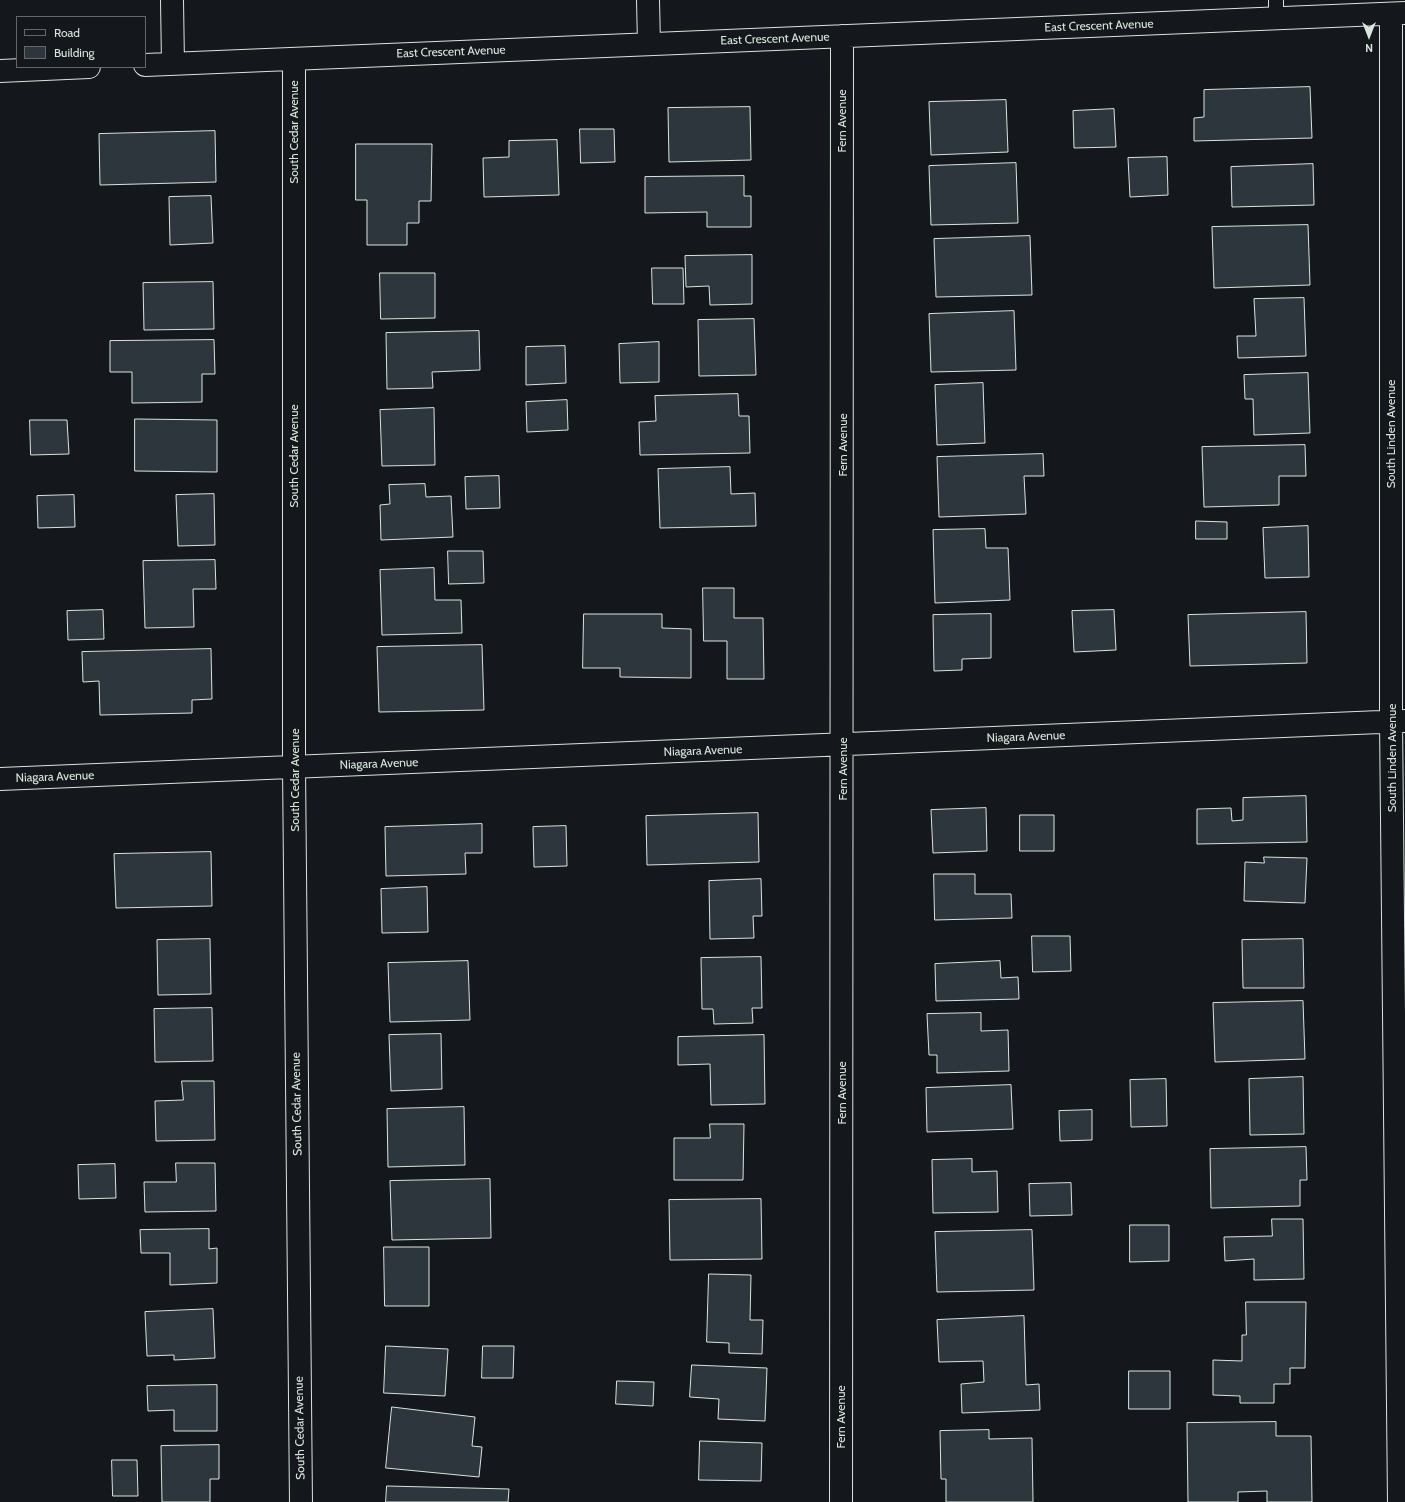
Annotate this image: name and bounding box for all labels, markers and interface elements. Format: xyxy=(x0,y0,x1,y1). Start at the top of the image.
legend xyxy=(16,16,146,68)
north arrow xyxy=(1349,16,1389,56)
street label: East Crescent Avenue xyxy=(1044,17,1154,35)
text: Road xyxy=(54,25,80,40)
street label: East Crescent Avenue xyxy=(720,30,830,48)
text: N xyxy=(1365,41,1373,55)
street label: East Crescent Avenue xyxy=(396,43,506,61)
text: Building xyxy=(54,45,95,60)
street label: South Cedar Avenue xyxy=(287,80,301,184)
street label: Fern Avenue xyxy=(835,89,849,153)
street label: South Linden Avenue xyxy=(1384,380,1398,488)
street label: South Cedar Avenue xyxy=(287,404,301,508)
street label: Fern Avenue xyxy=(836,413,850,477)
street label: South Linden Avenue xyxy=(1385,704,1399,812)
street label: South Cedar Avenue xyxy=(288,728,302,832)
street label: Niagara Avenue xyxy=(986,728,1066,746)
street label: Fern Avenue xyxy=(836,737,850,801)
street label: Niagara Avenue xyxy=(663,742,743,760)
street label: Niagara Avenue xyxy=(339,755,419,773)
street label: Niagara Avenue xyxy=(15,768,95,786)
street label: South Cedar Avenue xyxy=(289,1052,305,1156)
street label: Fern Avenue xyxy=(835,1061,849,1125)
street label: South Cedar Avenue xyxy=(292,1376,308,1480)
street label: Fern Avenue xyxy=(834,1385,848,1449)

